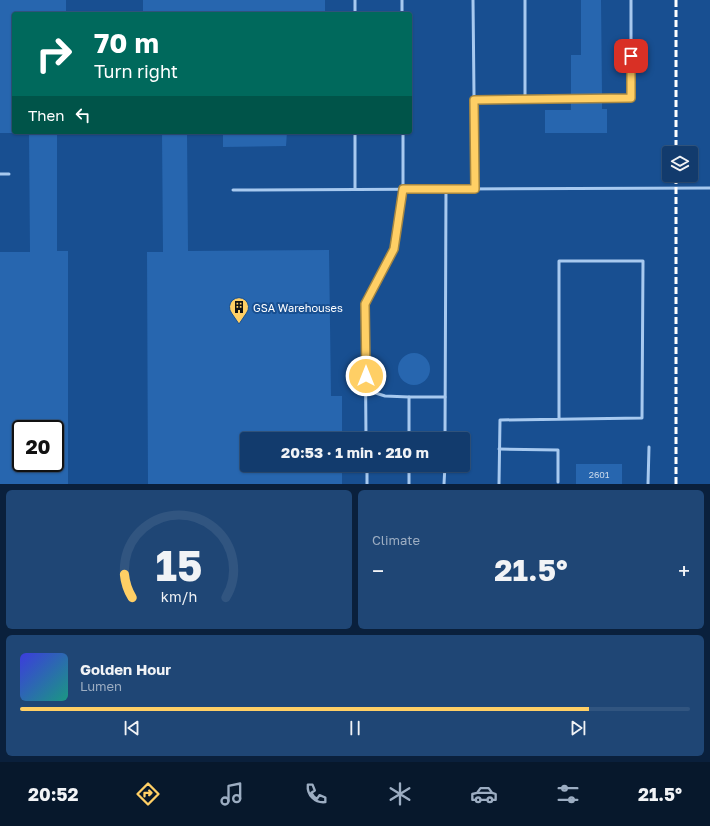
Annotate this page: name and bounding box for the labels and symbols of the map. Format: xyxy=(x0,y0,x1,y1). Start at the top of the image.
pin xyxy=(614,39,648,73)
building icon: GSA Warehouses xyxy=(228,296,250,324)
place label: GSA Warehouses xyxy=(253,301,343,314)
position arrow xyxy=(345,355,387,397)
speed limit sign: 20 xyxy=(12,420,64,472)
house number: 2601 xyxy=(589,469,610,480)

